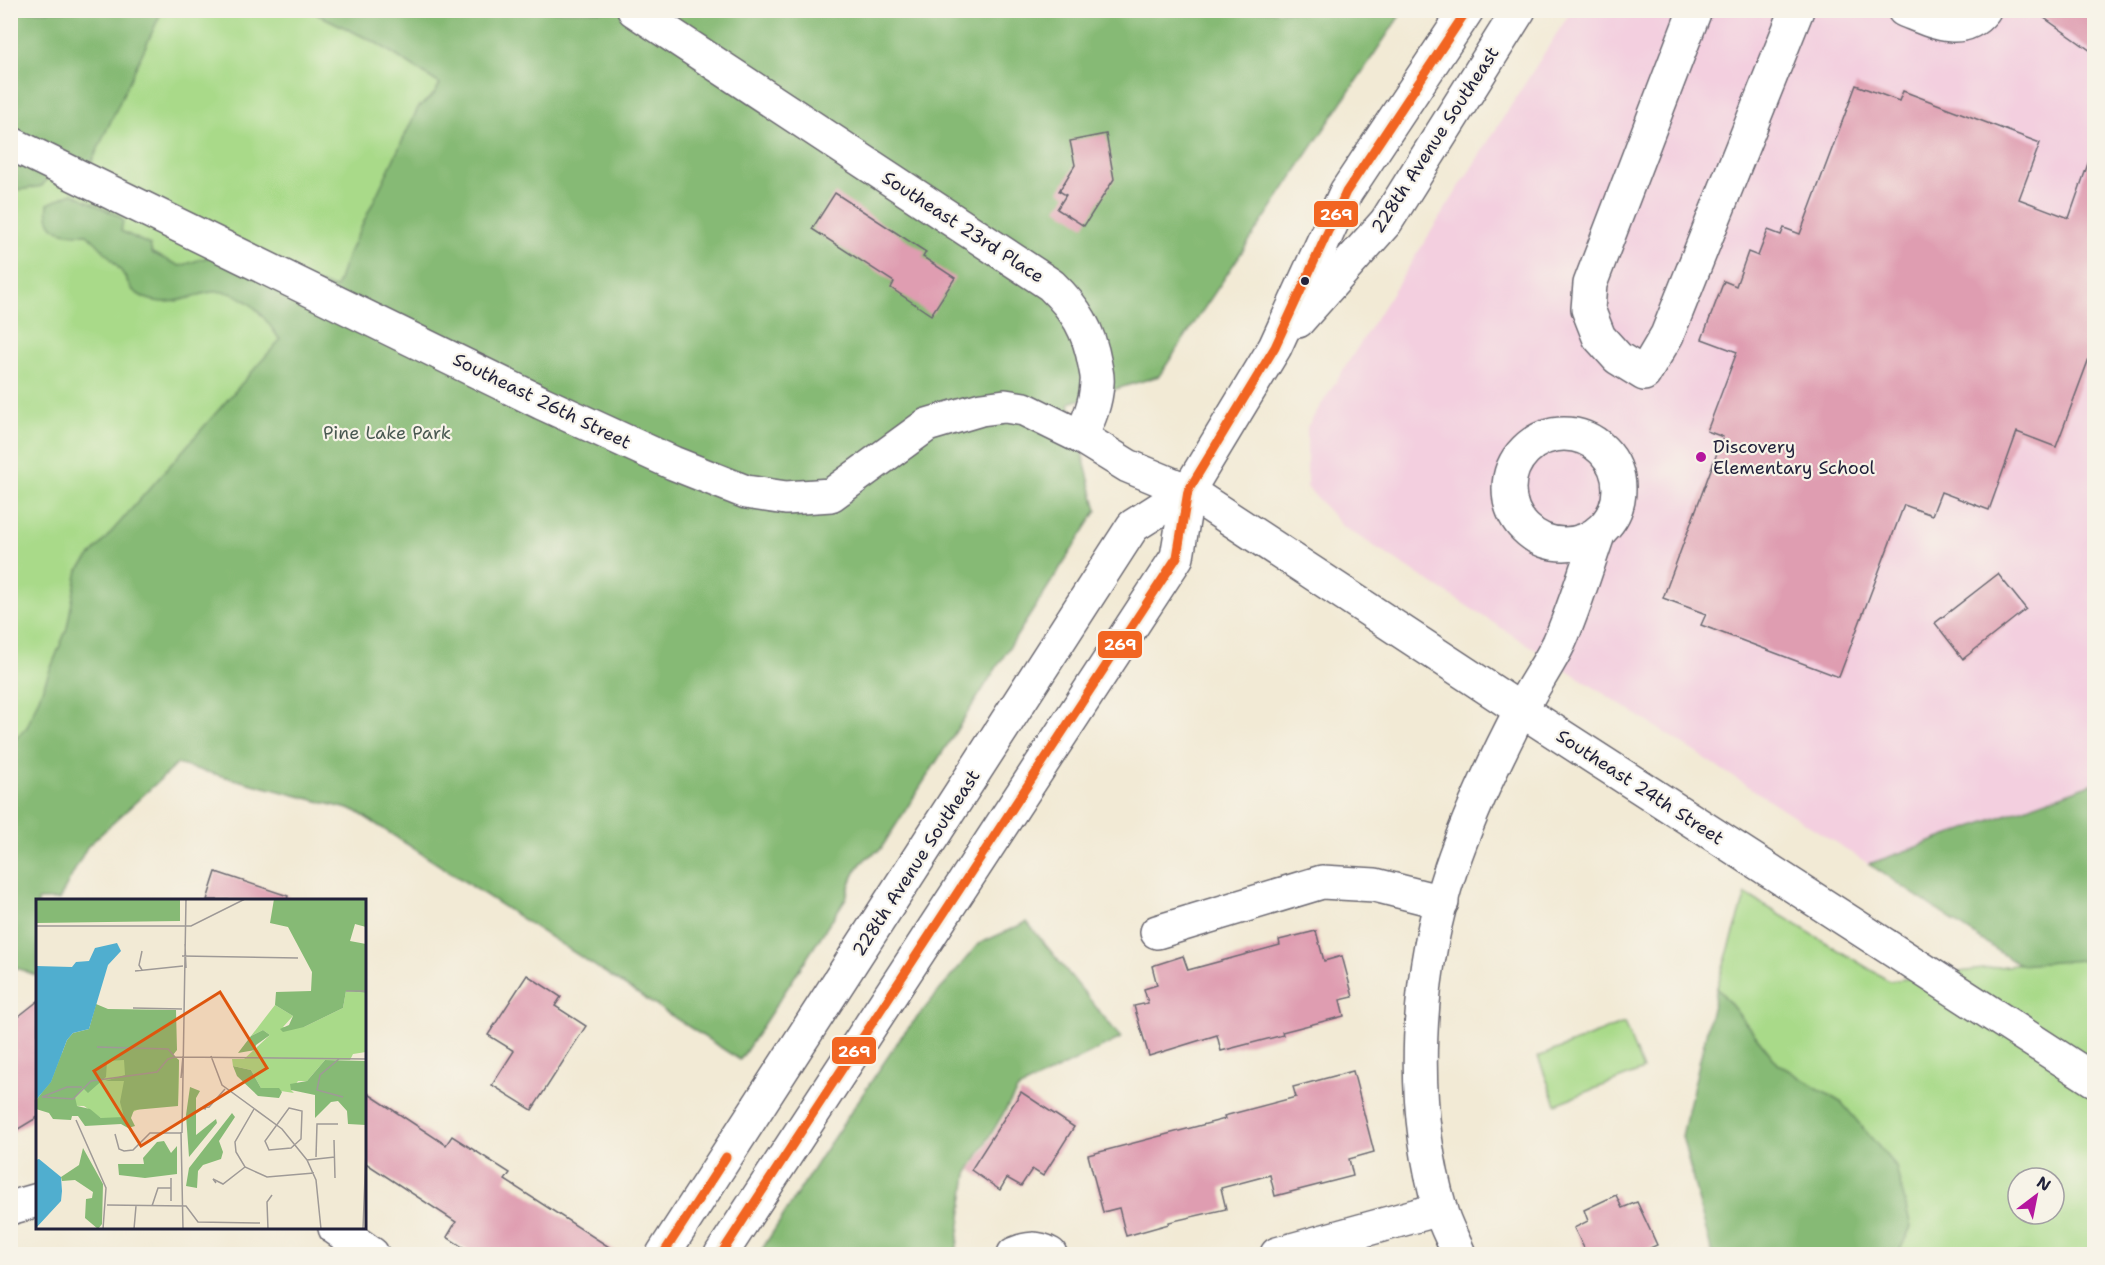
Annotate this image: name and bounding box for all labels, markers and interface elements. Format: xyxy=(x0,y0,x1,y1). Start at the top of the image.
street label: 228th Avenue Southeast xyxy=(1366,42,1504,238)
street label: Southeast 23rd Place xyxy=(877,166,1049,288)
line badge: 269 xyxy=(1313,200,1359,228)
text: 269 xyxy=(1320,204,1352,225)
unlabelled marker xyxy=(1299,275,1311,287)
street label: Southeast 26th Street xyxy=(449,347,635,455)
park label: Pine Lake Park xyxy=(323,421,451,445)
place label: Discovery Elementary School xyxy=(1713,435,1876,480)
marker: Discovery Elementary School xyxy=(1694,450,1708,464)
line badge: 269 xyxy=(1097,630,1143,659)
text: 269 xyxy=(1104,634,1136,655)
street label: Southeast 24th Street xyxy=(1552,724,1728,850)
street label: 228th Avenue Southeast xyxy=(847,765,985,961)
inset map xyxy=(36,899,366,1229)
line badge: 269 xyxy=(831,1036,877,1065)
text: 269 xyxy=(838,1041,870,1062)
north arrow xyxy=(2006,1166,2066,1226)
text: N xyxy=(2033,1171,2055,1196)

